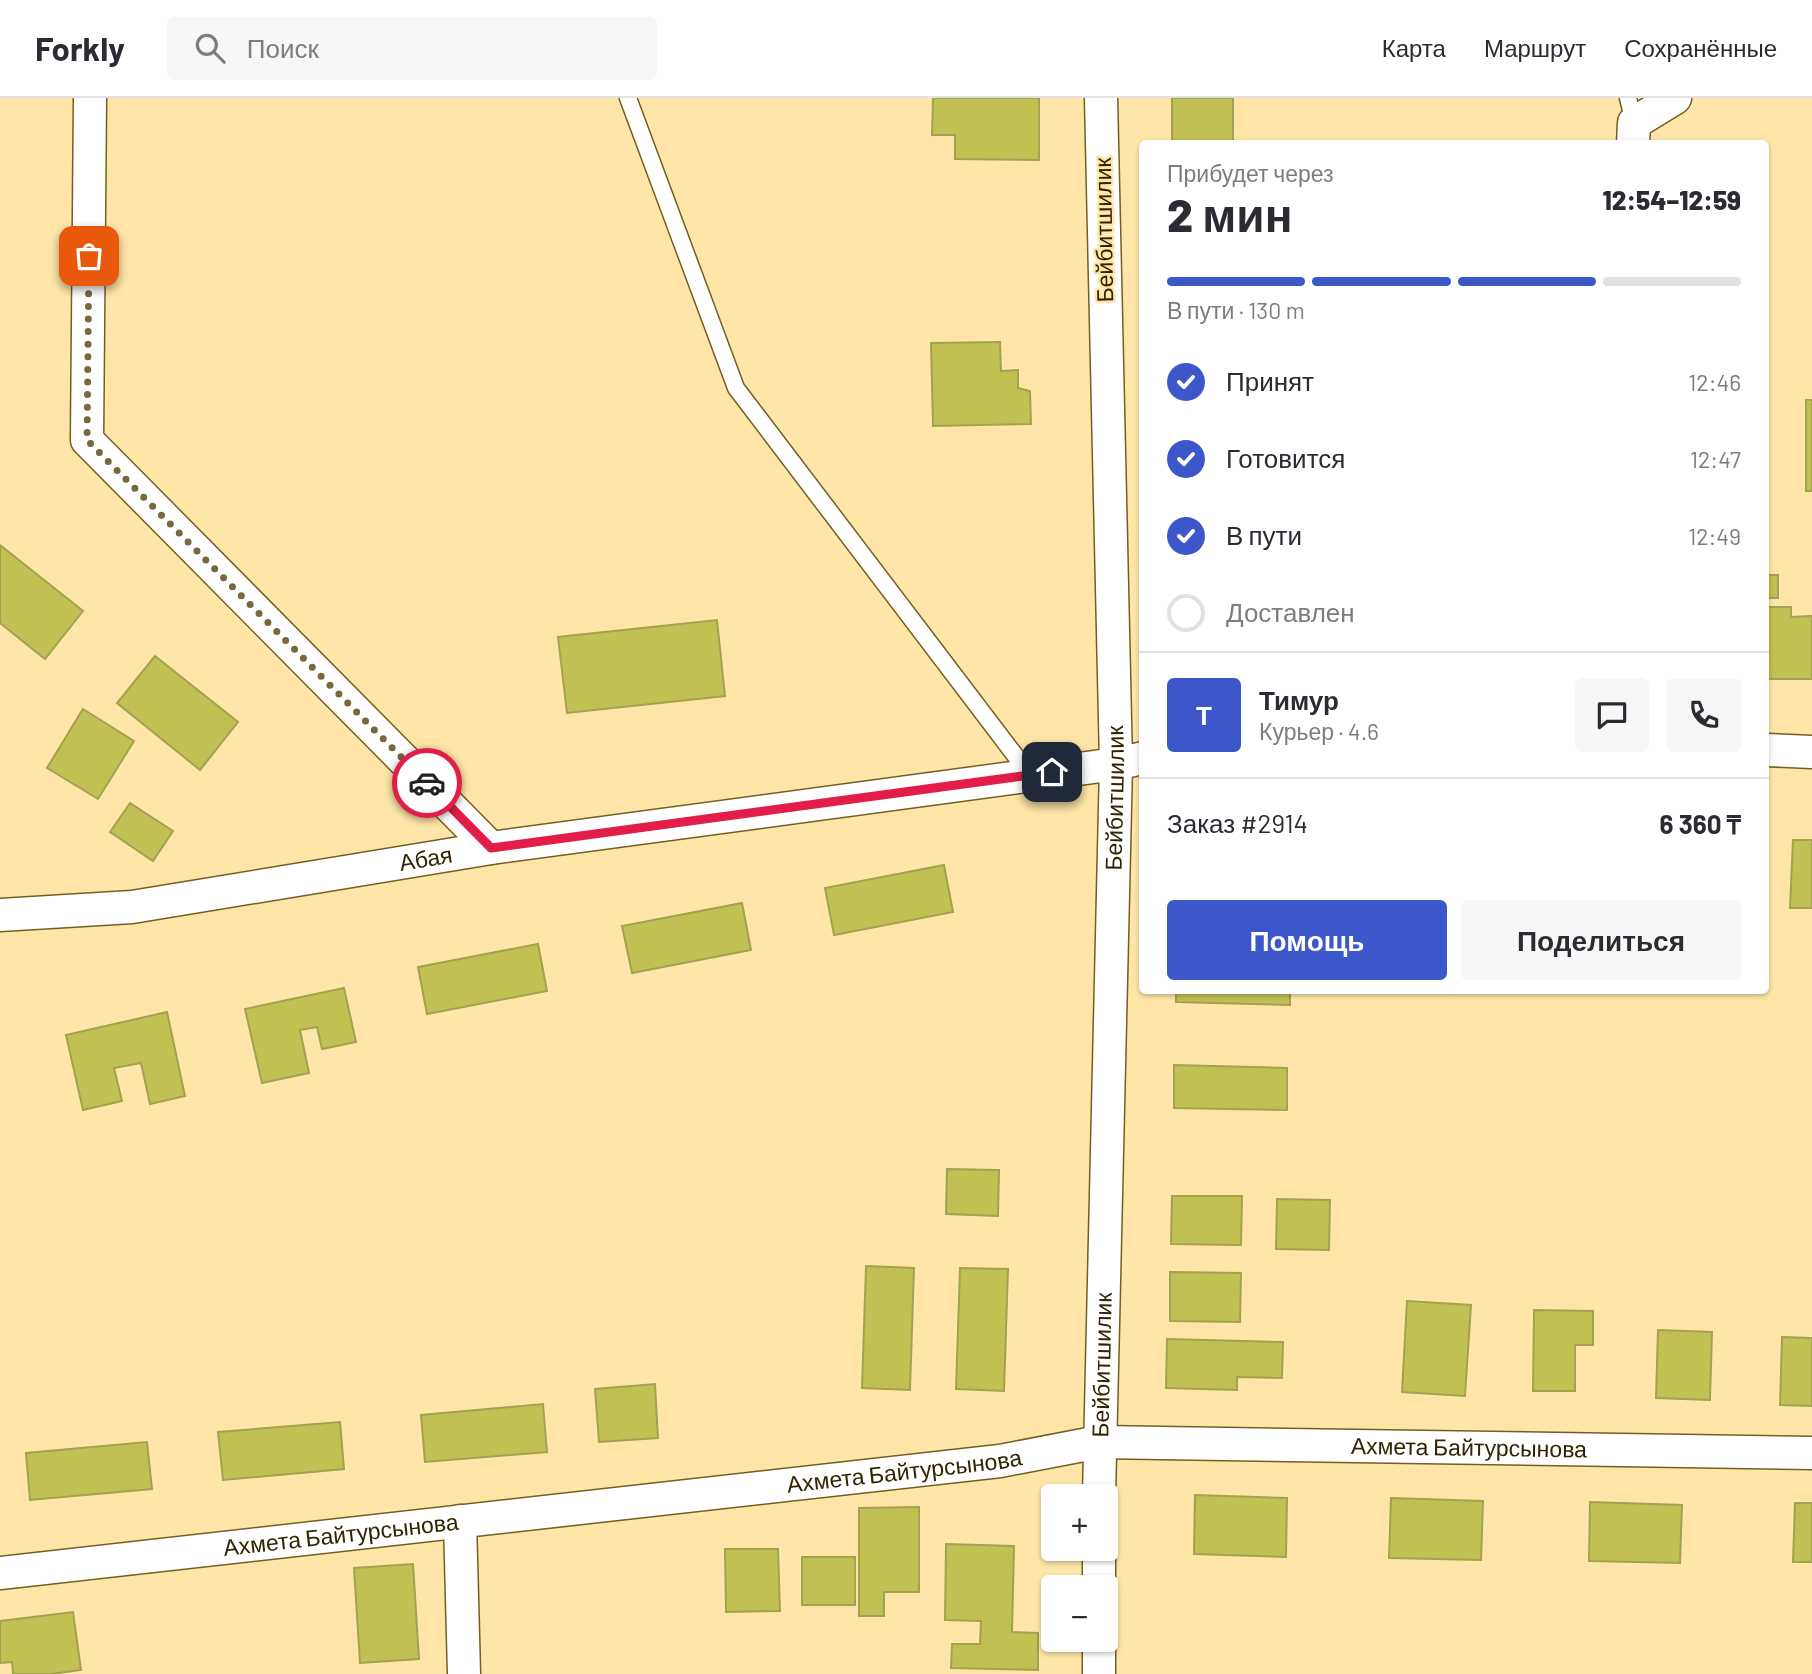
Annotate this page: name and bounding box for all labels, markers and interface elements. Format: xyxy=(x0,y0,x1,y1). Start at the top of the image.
search box xyxy=(167,17,657,80)
text: Forkly xyxy=(35,28,125,68)
icon: search xyxy=(191,29,229,67)
text: Поиск xyxy=(247,32,319,63)
text: Карта xyxy=(1382,33,1446,62)
text: Маршрут xyxy=(1484,33,1586,62)
text: Сохранённые xyxy=(1624,33,1777,62)
street label: Бейбитшилик xyxy=(1088,156,1118,303)
text: Прибудет через xyxy=(1167,159,1334,187)
text: 12:54–12:59 xyxy=(1602,184,1741,215)
text: 2 мин xyxy=(1167,186,1292,241)
pin xyxy=(59,226,119,286)
icon: bag xyxy=(70,237,108,275)
text: В пути · 130 m xyxy=(1167,296,1305,324)
icon: check xyxy=(1167,363,1205,401)
text: Принят xyxy=(1226,365,1314,396)
text: 12:46 xyxy=(1688,368,1741,396)
icon: check xyxy=(1167,440,1205,478)
text: Готовится xyxy=(1226,442,1345,473)
text: 12:47 xyxy=(1690,445,1741,473)
icon: check xyxy=(1167,517,1205,555)
text: В пути xyxy=(1226,519,1302,550)
text: 12:49 xyxy=(1688,522,1741,550)
text: Доставлен xyxy=(1226,596,1355,627)
button: chat xyxy=(1575,678,1649,752)
button: phone xyxy=(1667,678,1741,752)
text: Тимур xyxy=(1259,684,1339,715)
text: Т xyxy=(1196,699,1212,730)
text: Курьер · 4.6 xyxy=(1259,717,1379,745)
street label: Бейбитшилик xyxy=(1099,724,1129,871)
pin xyxy=(1022,742,1082,802)
courier xyxy=(392,748,462,818)
icon: home xyxy=(1033,753,1071,791)
icon: car xyxy=(408,764,446,802)
text: Заказ #2914 xyxy=(1167,807,1308,838)
text: 6 360 ₸ xyxy=(1660,808,1741,839)
street label: Абая xyxy=(397,840,454,876)
button: Помощь xyxy=(1167,900,1447,980)
button: Поделиться xyxy=(1461,900,1741,980)
street label: Бейбитшилик xyxy=(1085,1291,1117,1438)
street label: Ахмета Байтурсынова xyxy=(1351,1431,1587,1463)
street label: Ахмета Байтурсынова xyxy=(785,1442,1024,1498)
map controls xyxy=(1041,1484,1118,1652)
button: + xyxy=(1041,1484,1118,1561)
street label: Ахмета Байтурсынова xyxy=(222,1507,460,1561)
button: − xyxy=(1041,1575,1118,1652)

